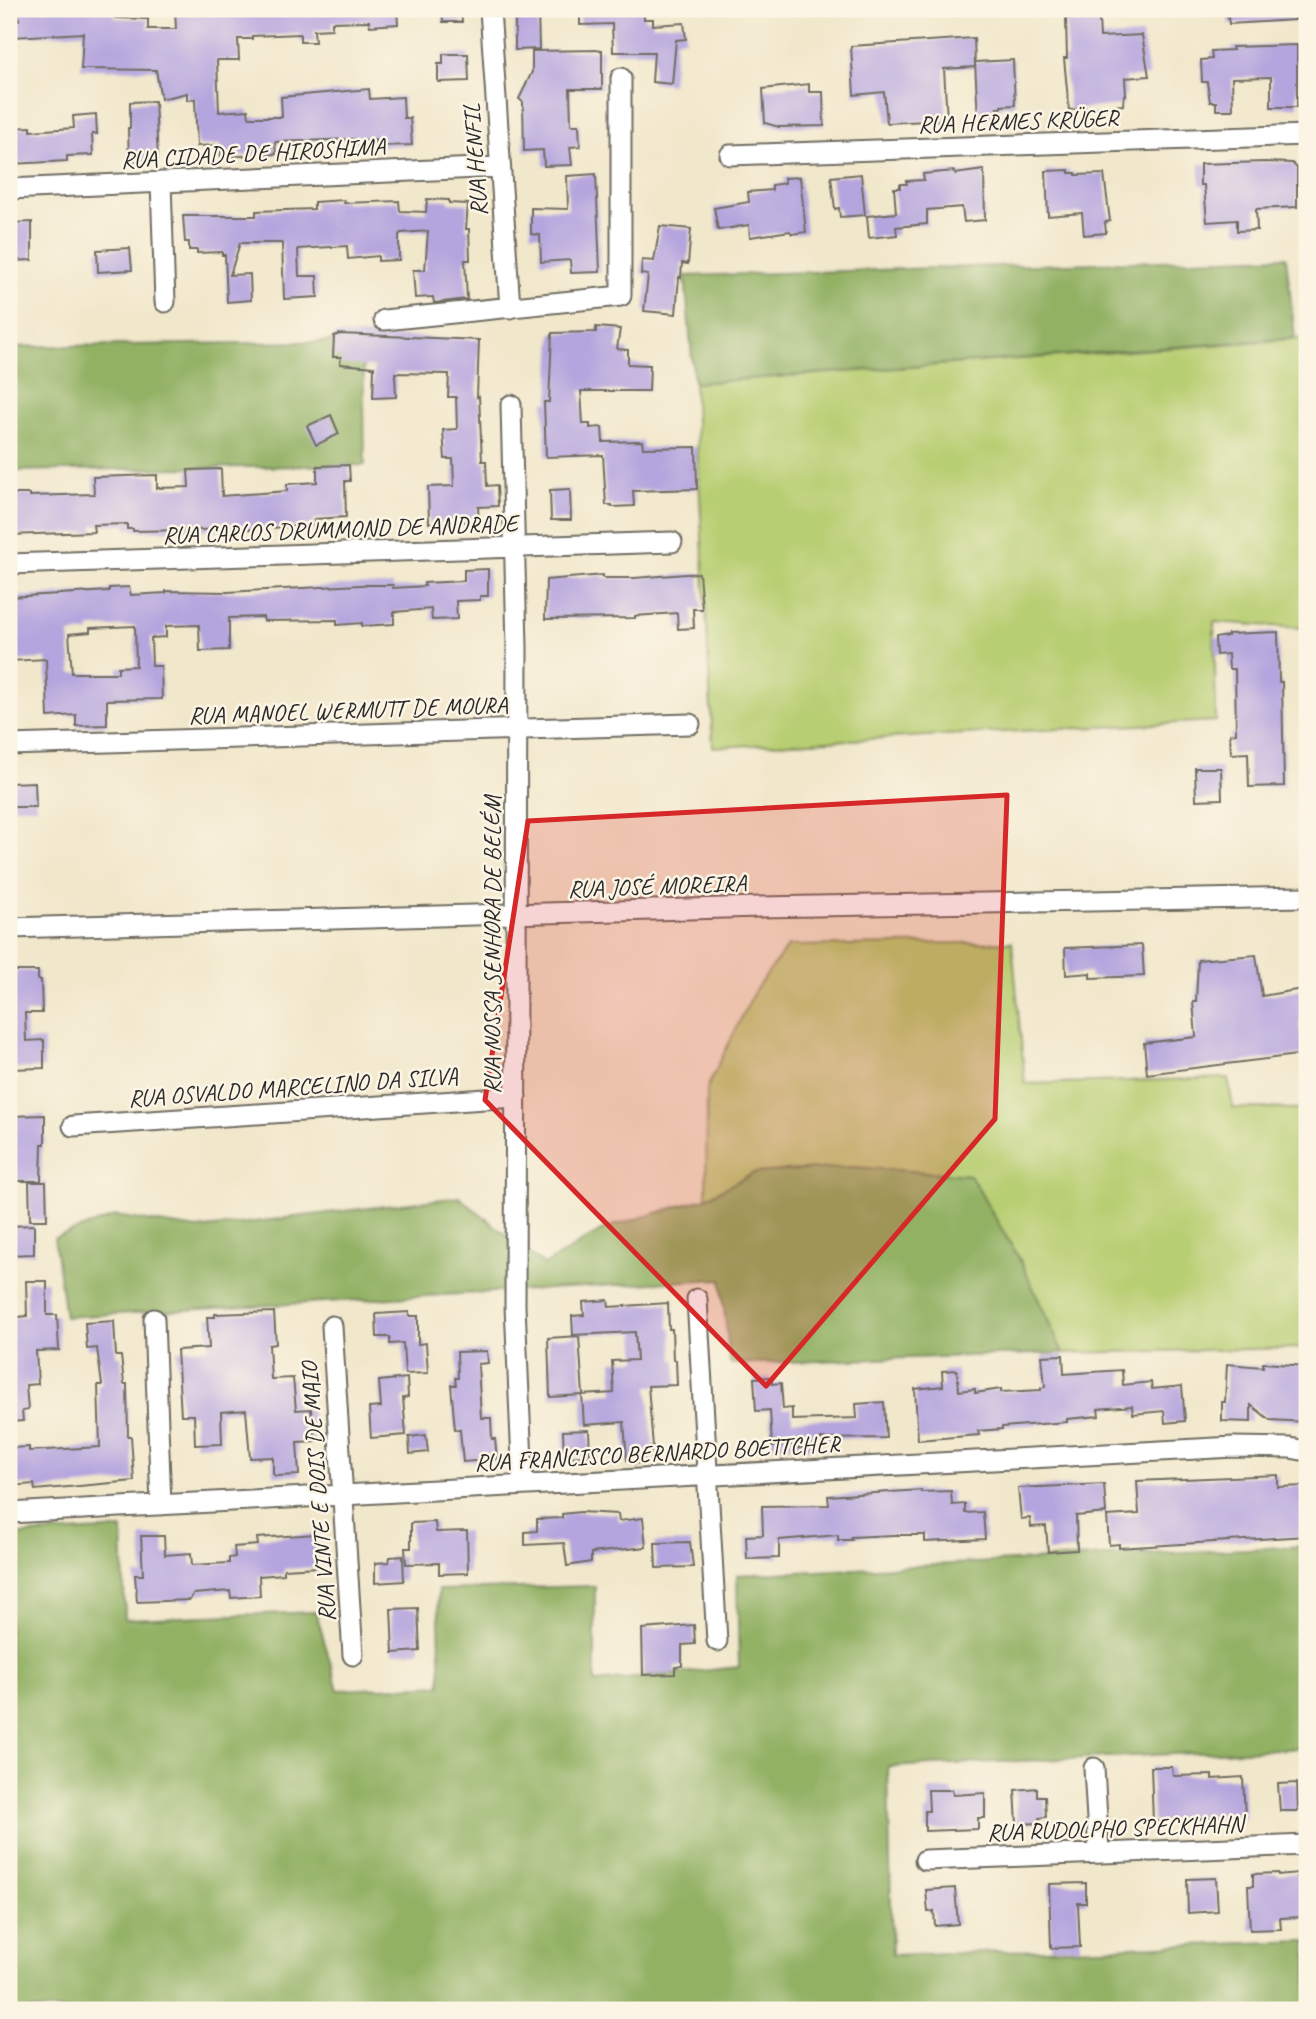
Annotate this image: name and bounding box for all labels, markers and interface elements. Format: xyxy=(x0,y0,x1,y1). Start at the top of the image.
street label: RUA HENFIL xyxy=(456,102,494,217)
street label: RUA HERMES KRÜGER xyxy=(917,102,1121,139)
street label: RUA CIDADE DE HIROSHIMA xyxy=(120,131,387,175)
street label: RUA CARLOS DRUMMOND DE ANDRADE xyxy=(162,508,521,550)
street label: RUA MANOEL WERMUTT DE MOURA xyxy=(188,689,509,731)
street label: RUA NOSSA SENHORA DE BELÉM xyxy=(477,793,507,1094)
street label: RUA JOSÉ MOREIRA xyxy=(567,868,748,904)
street label: RUA OSVALDO MARCELINO DA SILVA xyxy=(127,1060,460,1113)
street label: RUA VINTE E DOIS DE MAIO xyxy=(294,1359,342,1623)
street label: RUA FRANCISCO BERNARDO BOETTCHER xyxy=(473,1428,843,1478)
street label: RUA RUDOLPHO SPECKHAHN xyxy=(986,1808,1247,1847)

